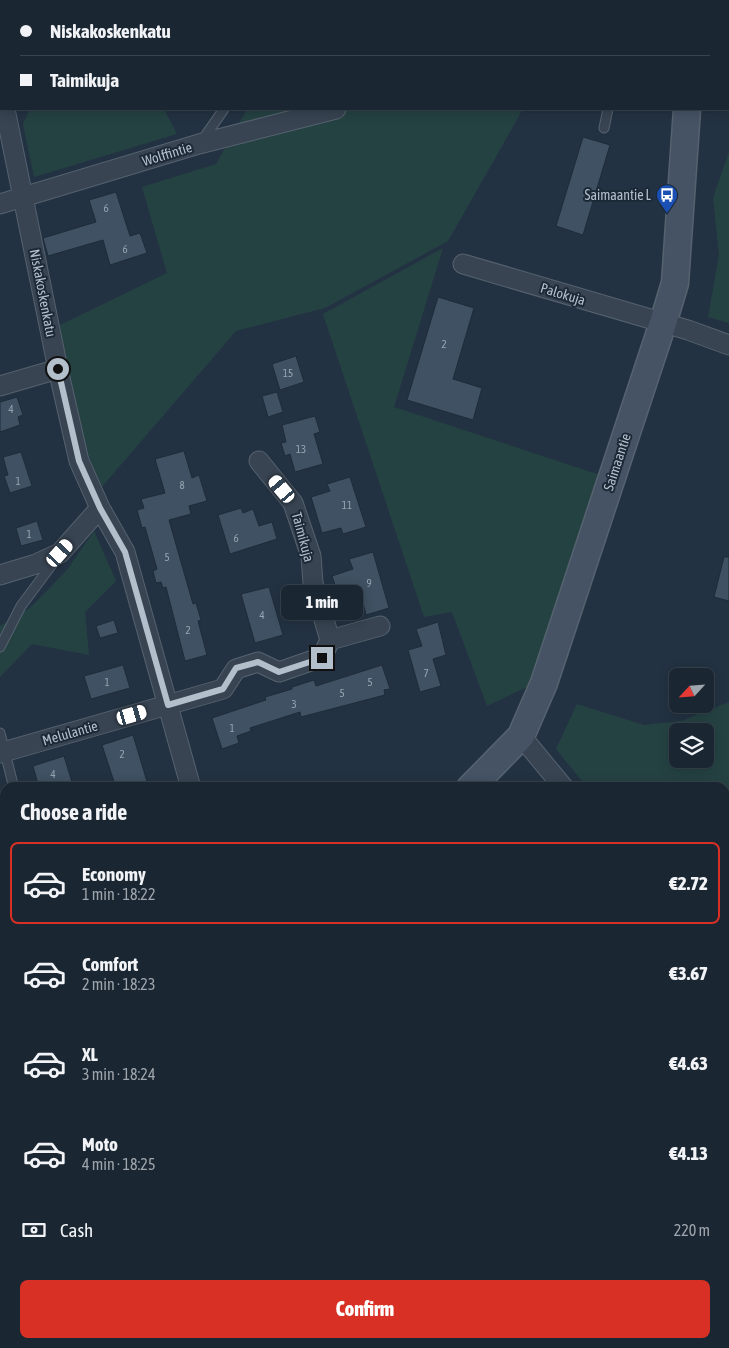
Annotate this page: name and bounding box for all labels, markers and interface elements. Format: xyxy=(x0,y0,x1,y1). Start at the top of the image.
text: Niskakoskenkatu xyxy=(50,20,171,42)
text: Taimikuja xyxy=(50,69,119,91)
street label: Wolffintie xyxy=(140,139,194,169)
bus stop icon: Saimaantie L xyxy=(655,183,679,214)
place label: Saimaantie L xyxy=(585,187,652,203)
house number: 6 xyxy=(103,202,109,214)
house number: 6 xyxy=(122,243,128,255)
street label: Niskakoskenkatu xyxy=(27,248,59,338)
street label: Palokuja xyxy=(539,280,587,308)
house number: 2 xyxy=(441,338,447,350)
route start xyxy=(47,358,69,380)
house number: 15 xyxy=(283,367,293,379)
house number: 4 xyxy=(8,403,14,415)
street label: Saimaantie xyxy=(600,431,634,493)
house number: 13 xyxy=(296,443,306,455)
car xyxy=(266,473,297,505)
house number: 1 xyxy=(15,475,21,487)
house number: 8 xyxy=(179,479,185,491)
house number: 11 xyxy=(342,499,352,511)
street label: Taimikuja xyxy=(289,510,317,564)
house number: 1 xyxy=(26,528,32,540)
house number: 6 xyxy=(233,532,239,544)
car xyxy=(44,537,75,569)
house number: 5 xyxy=(164,551,170,563)
house number: 9 xyxy=(366,577,372,589)
callout: 1 min xyxy=(281,586,363,620)
text: 1 min xyxy=(306,593,338,611)
house number: 4 xyxy=(259,609,265,621)
house number: 2 xyxy=(185,624,191,636)
route end xyxy=(311,647,333,669)
house number: 7 xyxy=(423,667,429,679)
north arrow xyxy=(669,668,714,712)
map controls xyxy=(669,668,714,768)
house number: 1 xyxy=(104,676,110,688)
house number: 5 xyxy=(367,676,373,688)
house number: 5 xyxy=(339,687,345,699)
house number: 3 xyxy=(291,698,297,710)
car xyxy=(115,704,148,726)
street label: Melulantie xyxy=(40,717,100,749)
house number: 1 xyxy=(229,722,235,734)
button: layers xyxy=(669,723,714,768)
house number: 2 xyxy=(119,748,125,760)
house number: 4 xyxy=(50,768,56,780)
text: Choose a ride xyxy=(20,799,127,825)
icon: car xyxy=(22,861,67,906)
text: Economy xyxy=(82,863,146,885)
text: €2.72 xyxy=(669,872,708,894)
text: 1 min · 18:22 xyxy=(82,885,155,903)
icon: car xyxy=(22,951,67,996)
text: Comfort xyxy=(82,953,138,975)
text: €3.67 xyxy=(669,962,708,984)
text: 2 min · 18:23 xyxy=(82,975,155,993)
icon: car xyxy=(22,1041,67,1086)
text: XL xyxy=(82,1043,98,1065)
text: €4.63 xyxy=(669,1052,708,1074)
text: 3 min · 18:24 xyxy=(82,1065,155,1083)
icon: car xyxy=(22,1131,67,1176)
text: Moto xyxy=(82,1133,118,1155)
text: €4.13 xyxy=(669,1142,708,1164)
text: 4 min · 18:25 xyxy=(82,1155,155,1173)
icon: cash xyxy=(20,1216,48,1244)
text: Cash xyxy=(60,1219,93,1241)
text: 220 m xyxy=(674,1221,710,1239)
button: Confirm xyxy=(20,1280,710,1338)

